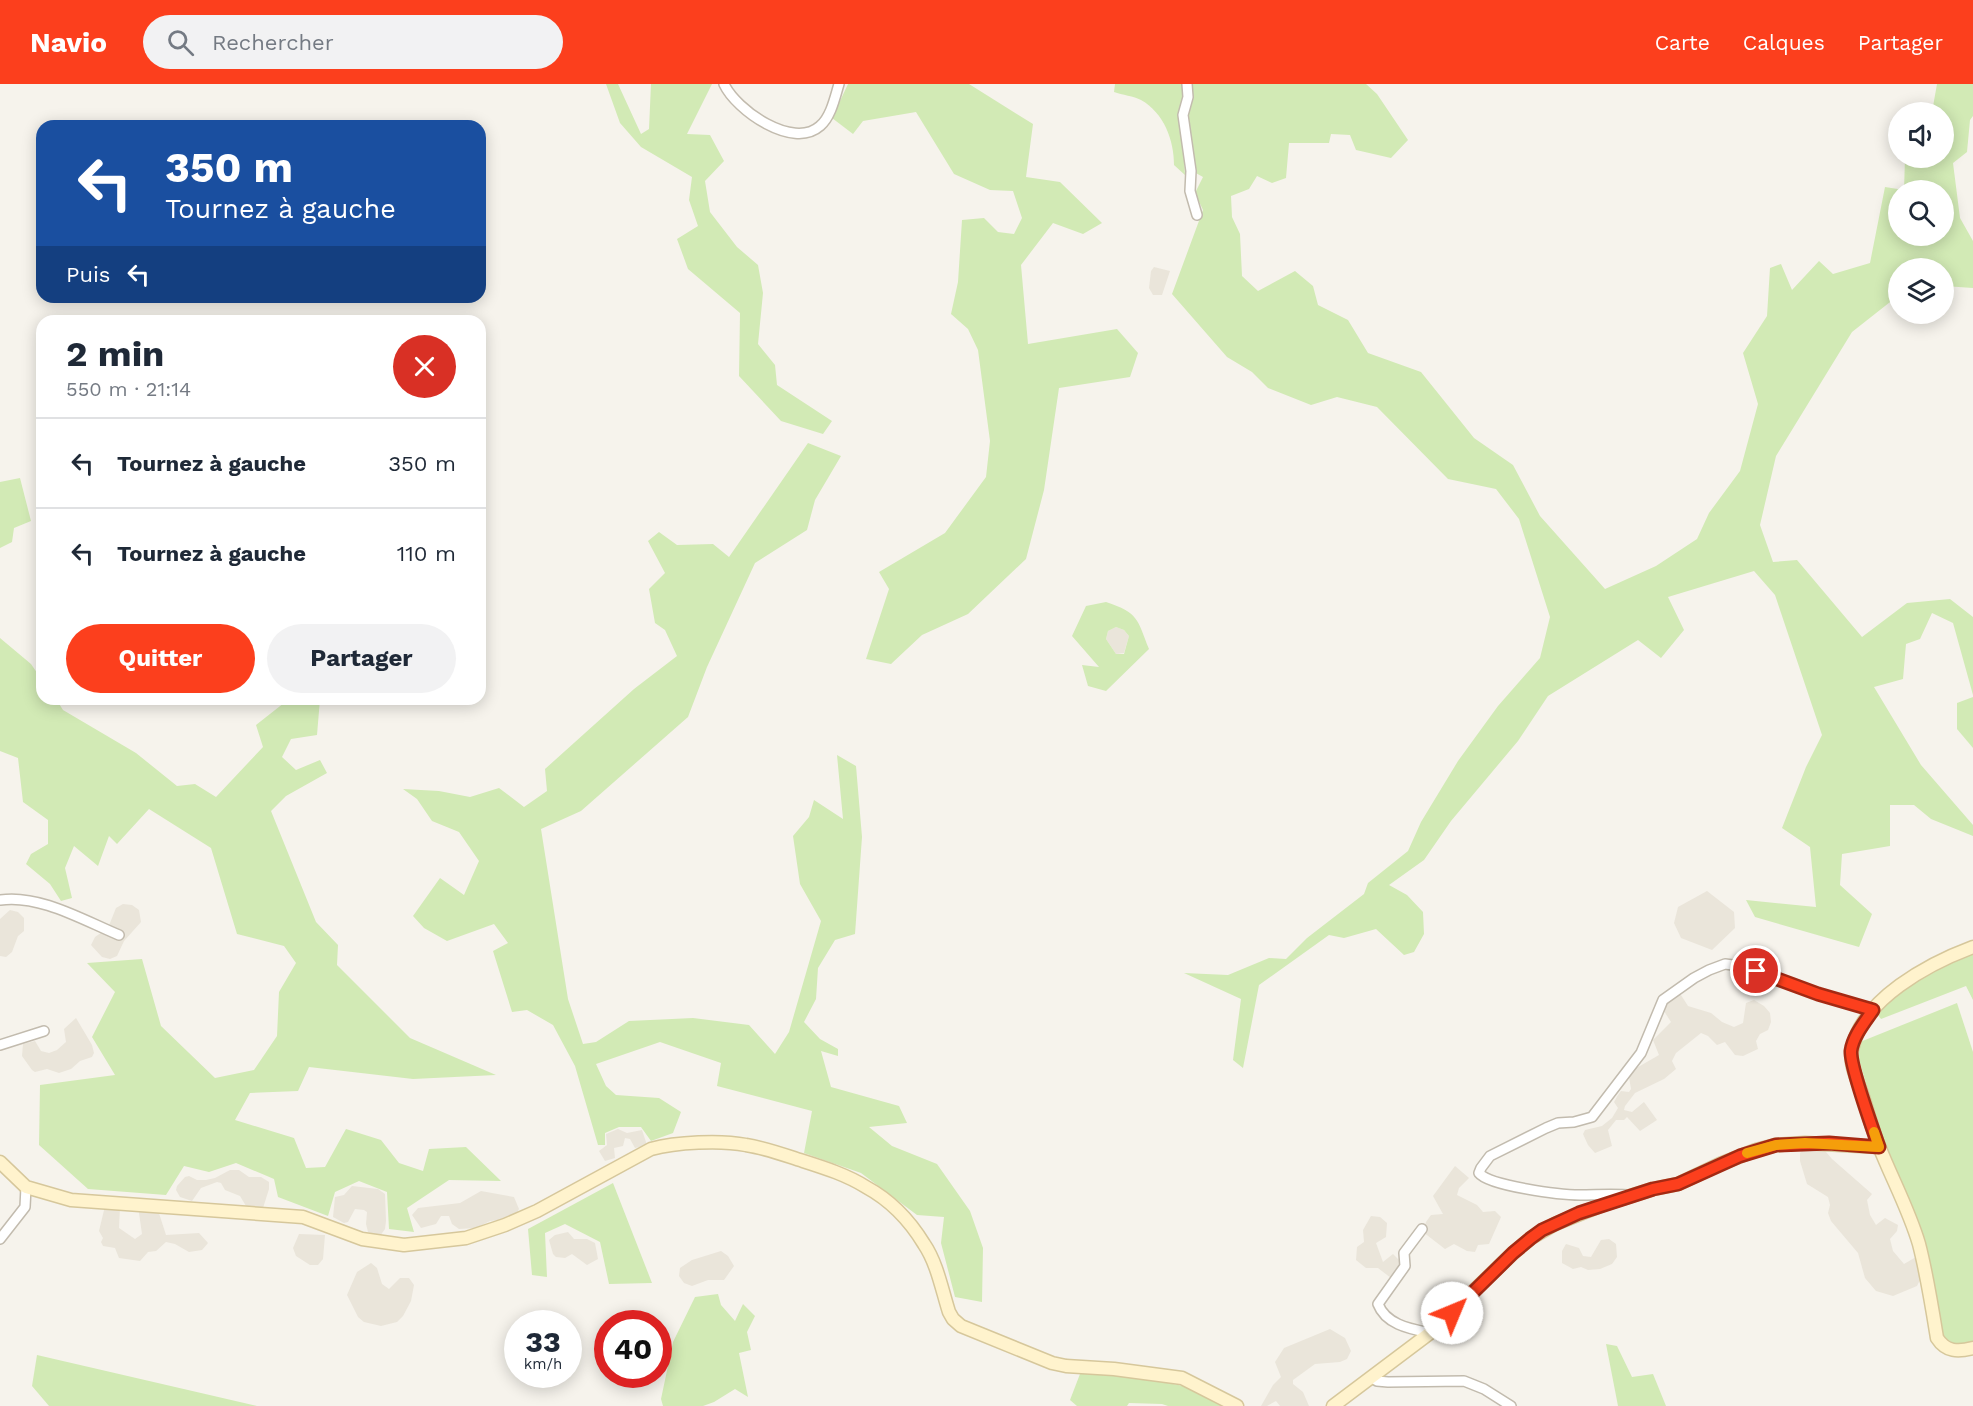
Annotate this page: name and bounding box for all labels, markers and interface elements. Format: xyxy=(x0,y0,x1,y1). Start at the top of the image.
search box xyxy=(143,15,563,69)
text: Navio xyxy=(30,26,107,59)
icon: search xyxy=(164,26,197,59)
text: Rechercher xyxy=(212,30,334,55)
text: Carte xyxy=(1655,30,1710,55)
text: Calques xyxy=(1743,30,1825,55)
text: Partager xyxy=(1858,30,1943,55)
map controls xyxy=(1888,102,1954,324)
button: sound xyxy=(1888,102,1954,168)
text: 350 m xyxy=(165,143,293,192)
icon: left xyxy=(66,144,144,222)
button: search xyxy=(1888,180,1954,246)
text: Tournez à gauche xyxy=(165,193,396,225)
icon: left xyxy=(122,258,155,291)
button: layers xyxy=(1888,258,1954,324)
text: Puis xyxy=(66,262,110,287)
text: 2 min xyxy=(66,333,164,375)
button: close xyxy=(393,335,456,398)
text: 550 m · 21:14 xyxy=(66,377,191,401)
icon: left xyxy=(66,447,99,480)
text: Tournez à gauche xyxy=(117,451,306,476)
text: 350 m xyxy=(388,451,456,476)
icon: left xyxy=(66,537,99,570)
text: Tournez à gauche xyxy=(117,541,306,566)
text: 110 m xyxy=(397,541,456,566)
button: Quitter xyxy=(66,624,255,693)
button: Partager xyxy=(267,624,456,693)
pin xyxy=(1730,945,1781,996)
icon: arrive xyxy=(1739,954,1772,987)
position arrow xyxy=(1420,1281,1484,1345)
speed limit sign: 40 xyxy=(594,1310,672,1388)
text: 33 xyxy=(525,1324,561,1359)
text: km/h xyxy=(524,1355,562,1373)

